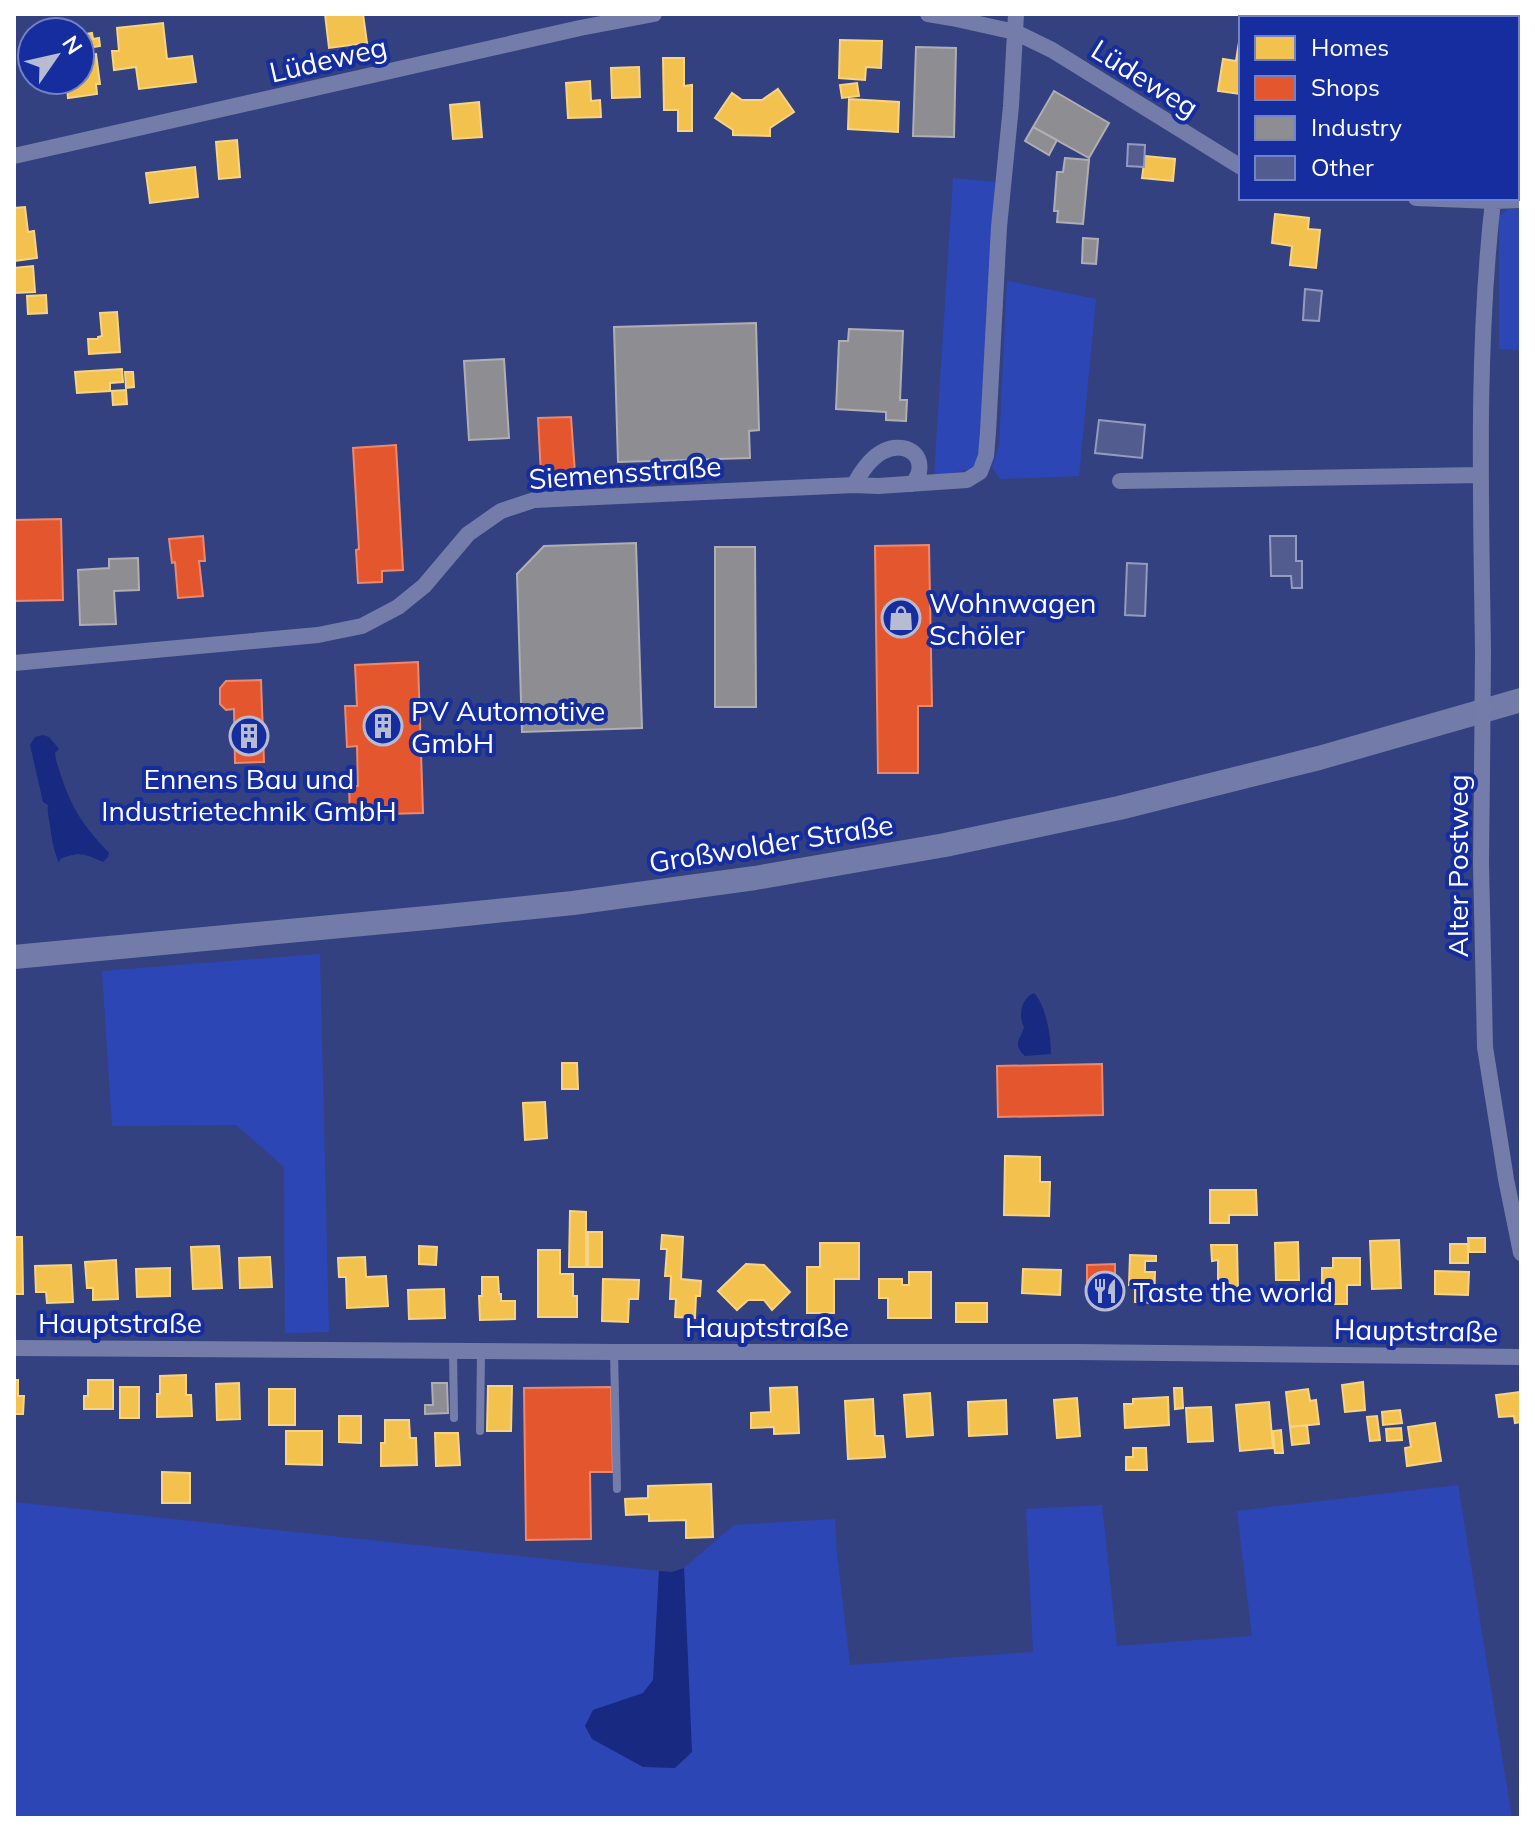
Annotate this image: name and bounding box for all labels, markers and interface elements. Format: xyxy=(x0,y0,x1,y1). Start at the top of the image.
north arrow xyxy=(16,16,96,96)
legend xyxy=(1239,16,1519,200)
street label: Lüdeweg xyxy=(266,29,390,89)
text: N xyxy=(56,30,89,60)
street label: Lüdeweg xyxy=(1085,32,1205,124)
text: Homes xyxy=(1311,32,1389,62)
text: Shops xyxy=(1311,72,1380,102)
text: Industry xyxy=(1311,112,1402,142)
text: Other xyxy=(1311,152,1374,182)
street label: Siemensstraße xyxy=(528,448,722,496)
place label: Wohnwagen Schöler xyxy=(929,585,1097,652)
shop icon: Wohnwagen Schöler xyxy=(880,597,922,639)
place label: PV Automotive GmbH xyxy=(411,693,605,760)
building icon: PV Automotive GmbH xyxy=(362,705,404,747)
building icon: Ennens Bau und Industrietechnik GmbH xyxy=(228,715,270,757)
place label: Ennens Bau und Industrietechnik GmbH xyxy=(101,761,397,828)
street label: Alter Postweg xyxy=(1440,774,1475,958)
street label: Großwolder Straße xyxy=(646,806,896,880)
restaurant icon: Taste the world xyxy=(1084,1270,1126,1312)
place label: Taste the world xyxy=(1133,1274,1333,1309)
street label: Hauptstraße xyxy=(38,1305,202,1340)
street label: Hauptstraße xyxy=(685,1309,849,1344)
street label: Hauptstraße xyxy=(1334,1311,1498,1349)

